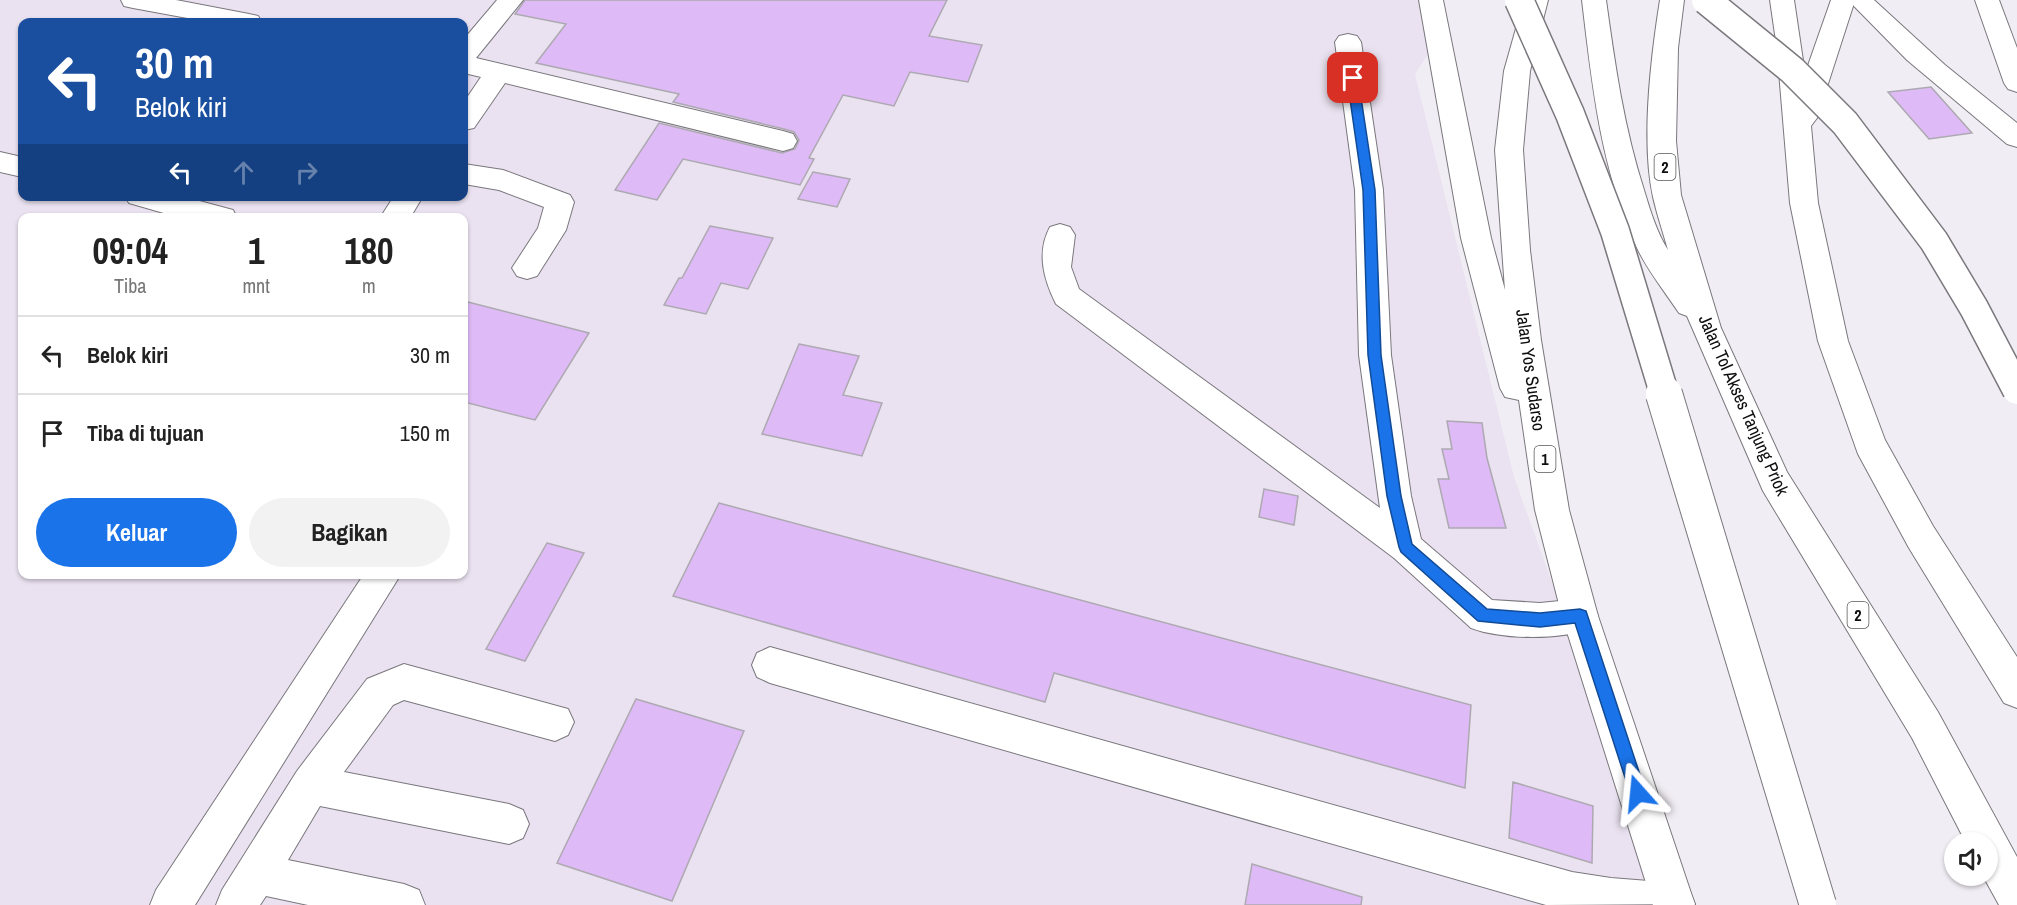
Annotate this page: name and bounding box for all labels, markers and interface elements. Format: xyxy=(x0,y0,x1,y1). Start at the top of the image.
text: 30 m xyxy=(135,35,214,91)
icon: left xyxy=(36,42,114,120)
pin xyxy=(1327,52,1378,103)
icon: arrive xyxy=(1336,61,1369,94)
text: Belok kiri xyxy=(135,89,227,125)
road number: 2 xyxy=(1654,154,1676,180)
icon: left xyxy=(164,156,197,189)
icon: ahead xyxy=(227,156,260,189)
icon: right xyxy=(290,156,323,189)
text: 09:04 xyxy=(92,227,168,275)
text: 1 xyxy=(248,227,264,275)
text: 180 xyxy=(344,227,394,275)
text: Tiba xyxy=(114,272,146,299)
text: mnt xyxy=(242,272,270,299)
text: m xyxy=(362,272,376,299)
street label: Jalan Yos Sudarso xyxy=(1510,308,1552,432)
street label: Jalan Tol Akses Tanjung Priok xyxy=(1693,310,1796,500)
icon: left xyxy=(36,339,69,372)
text: Belok kiri xyxy=(87,340,168,370)
text: 30 m xyxy=(410,340,450,370)
icon: arrive xyxy=(36,417,69,450)
text: Tiba di tujuan xyxy=(87,418,204,448)
text: 150 m xyxy=(400,418,450,448)
road number: 1 xyxy=(1534,446,1556,472)
button: Keluar xyxy=(36,498,237,567)
button: Bagikan xyxy=(249,498,450,567)
road number: 2 xyxy=(1848,602,1868,628)
position arrow xyxy=(1606,761,1670,825)
map controls xyxy=(1944,832,1998,886)
button: sound xyxy=(1944,832,1998,886)

